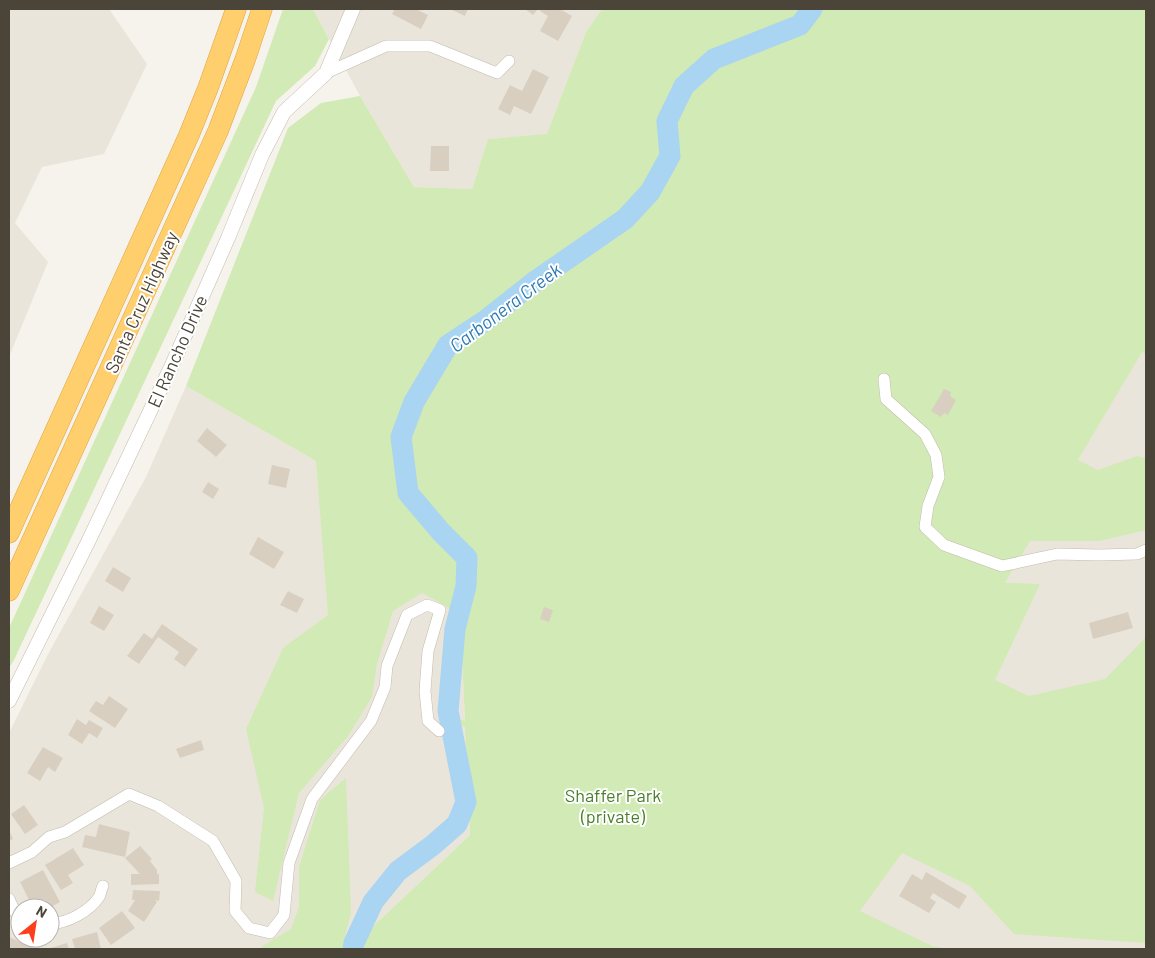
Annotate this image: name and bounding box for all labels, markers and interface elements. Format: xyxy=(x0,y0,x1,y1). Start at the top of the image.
street label: Santa Cruz Highway xyxy=(100,228,182,376)
water label: Carbonera Creek xyxy=(444,257,566,357)
street label: El Rancho Drive xyxy=(142,291,212,411)
park label: Shaffer Park (private) xyxy=(565,784,661,827)
north arrow xyxy=(10,898,60,948)
text: N xyxy=(33,902,50,921)

